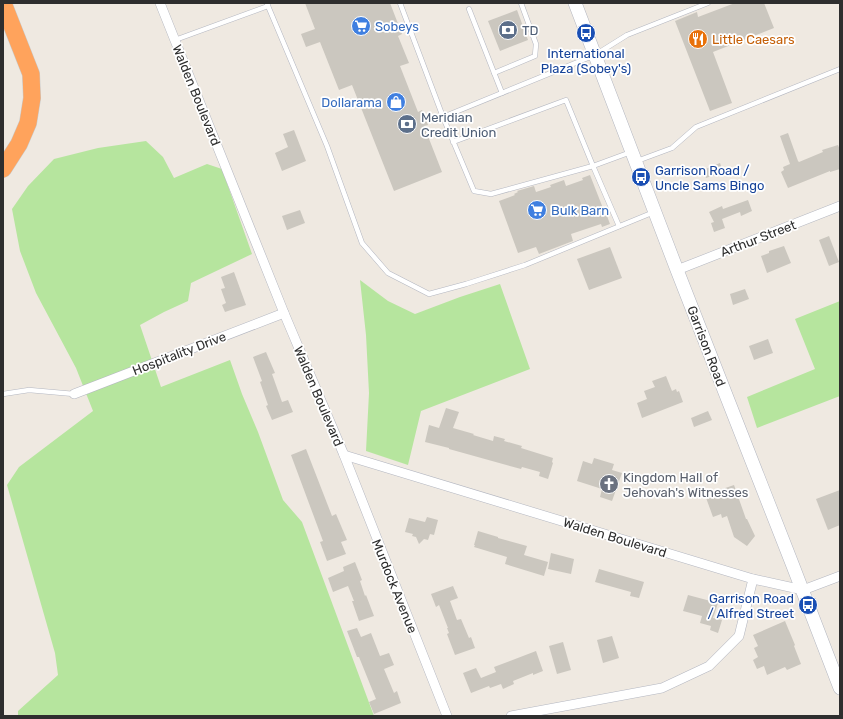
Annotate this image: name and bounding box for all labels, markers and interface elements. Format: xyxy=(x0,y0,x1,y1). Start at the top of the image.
supermarket icon: Sobeys xyxy=(350,15,372,37)
place label: Sobeys xyxy=(375,19,419,34)
bank icon: TD xyxy=(497,19,519,41)
bus stop icon: International Plaza (Sobey's) xyxy=(575,22,597,44)
place label: TD xyxy=(522,23,539,38)
restaurant icon: Little Caesars xyxy=(687,28,709,50)
place label: Little Caesars xyxy=(712,32,795,47)
street label: Walden Boulevard xyxy=(169,43,224,148)
place label: International Plaza (Sobey's) xyxy=(541,46,631,76)
shop icon: Dollarama xyxy=(385,91,407,113)
place label: Dollarama xyxy=(321,95,382,110)
place label: Meridian Credit Union xyxy=(421,110,496,140)
bank icon: Meridian Credit Union xyxy=(396,113,418,135)
place label: Garrison Road / Uncle Sams Bingo xyxy=(655,163,764,194)
bus stop icon: Garrison Road / Uncle Sams Bingo xyxy=(630,166,652,188)
supermarket icon: Bulk Barn xyxy=(526,199,548,221)
place label: Bulk Barn xyxy=(551,203,609,218)
street label: Arthur Street xyxy=(718,217,798,260)
street label: Garrison Road xyxy=(684,304,729,389)
street label: Hospitality Drive xyxy=(130,329,228,378)
street label: Walden Boulevard xyxy=(291,344,346,449)
place label: Kingdom Hall of Jehovah's Witnesses xyxy=(623,470,749,500)
church icon: Kingdom Hall of Jehovah's Witnesses xyxy=(598,473,620,495)
street label: Walden Boulevard xyxy=(561,515,668,560)
street label: Murdock Avenue xyxy=(369,537,420,635)
place label: Garrison Road / Alfred Street xyxy=(707,591,794,621)
bus stop icon: Garrison Road / Alfred Street xyxy=(797,594,819,616)

